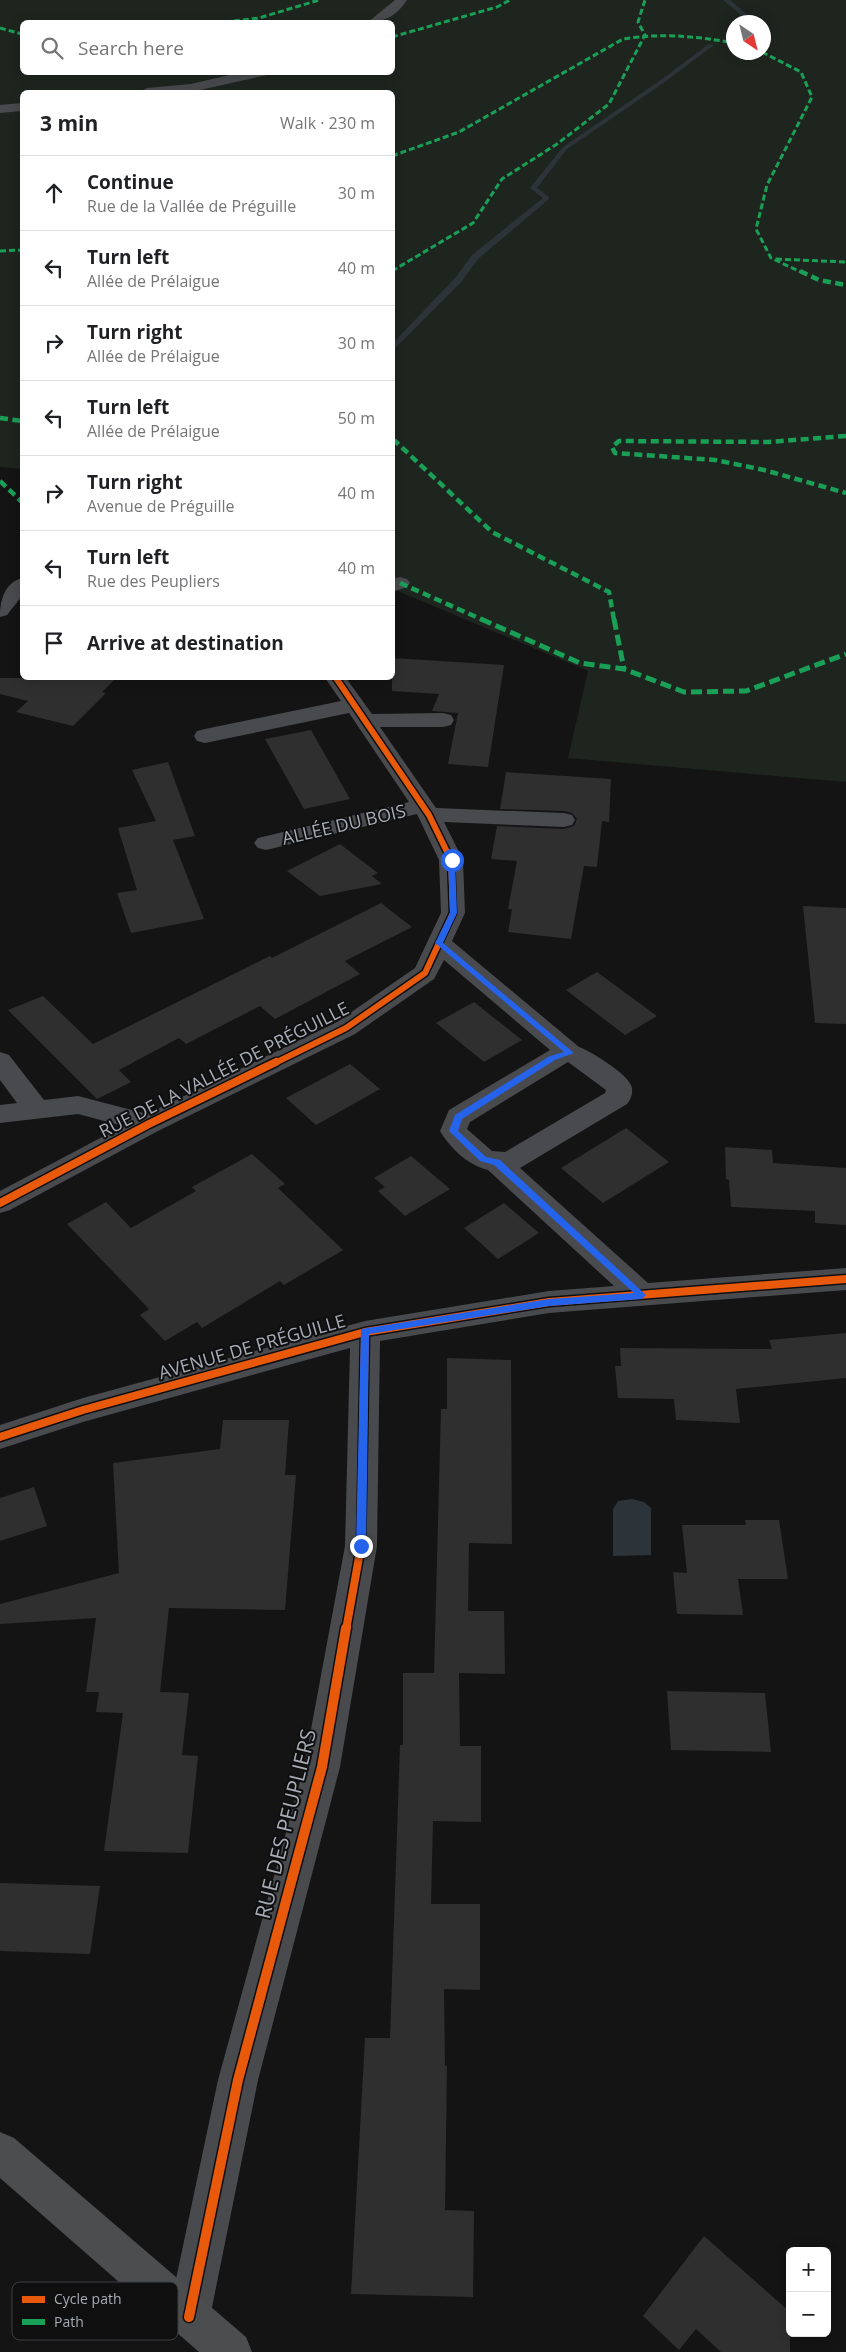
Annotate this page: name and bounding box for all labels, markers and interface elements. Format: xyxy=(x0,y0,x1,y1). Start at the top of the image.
north arrow xyxy=(726,15,771,60)
search box xyxy=(20,20,395,75)
icon: search xyxy=(38,34,66,62)
text: Search here xyxy=(78,35,184,61)
text: 3 min xyxy=(40,109,98,137)
text: Walk · 230 m xyxy=(280,112,375,134)
text: Continue xyxy=(87,169,174,195)
icon: ahead xyxy=(40,179,68,207)
text: 30 m xyxy=(338,182,375,204)
text: Rue de la Vallée de Préguille xyxy=(87,195,296,217)
text: Turn left xyxy=(87,244,169,270)
icon: left xyxy=(40,254,68,282)
text: 40 m xyxy=(338,257,375,279)
text: Allée de Prélaigue xyxy=(87,270,220,292)
text: Turn right xyxy=(87,319,182,345)
icon: right xyxy=(40,329,68,357)
text: 30 m xyxy=(338,332,375,354)
text: Allée de Prélaigue xyxy=(87,345,220,367)
text: Turn left xyxy=(87,394,169,420)
icon: left xyxy=(40,404,68,432)
text: 50 m xyxy=(338,407,375,429)
text: Allée de Prélaigue xyxy=(87,420,220,442)
text: Turn right xyxy=(87,469,182,495)
icon: right xyxy=(40,479,68,507)
text: 40 m xyxy=(338,482,375,504)
text: Avenue de Préguille xyxy=(87,495,235,517)
text: Turn left xyxy=(87,544,169,570)
icon: left xyxy=(40,554,68,582)
text: 40 m xyxy=(338,557,375,579)
text: Rue des Peupliers xyxy=(87,570,220,592)
icon: arrive xyxy=(40,629,68,657)
text: Arrive at destination xyxy=(87,630,284,656)
street label: ALLÉE DU BOIS xyxy=(280,798,408,850)
route start xyxy=(441,849,464,872)
street label: RUE DE LA VALLÉE DE PRÉGUILLE xyxy=(95,995,353,1143)
street label: AVENUE DE PRÉGUILLE xyxy=(156,1308,348,1384)
route end xyxy=(350,1535,373,1558)
street label: RUE DES PEUPLIERS xyxy=(248,1726,322,1922)
map controls xyxy=(786,2247,831,2337)
button: + xyxy=(786,2247,831,2292)
legend xyxy=(12,2282,178,2340)
text: Cycle path xyxy=(54,2289,122,2308)
button: − xyxy=(786,2292,831,2337)
text: Path xyxy=(54,2312,84,2331)

